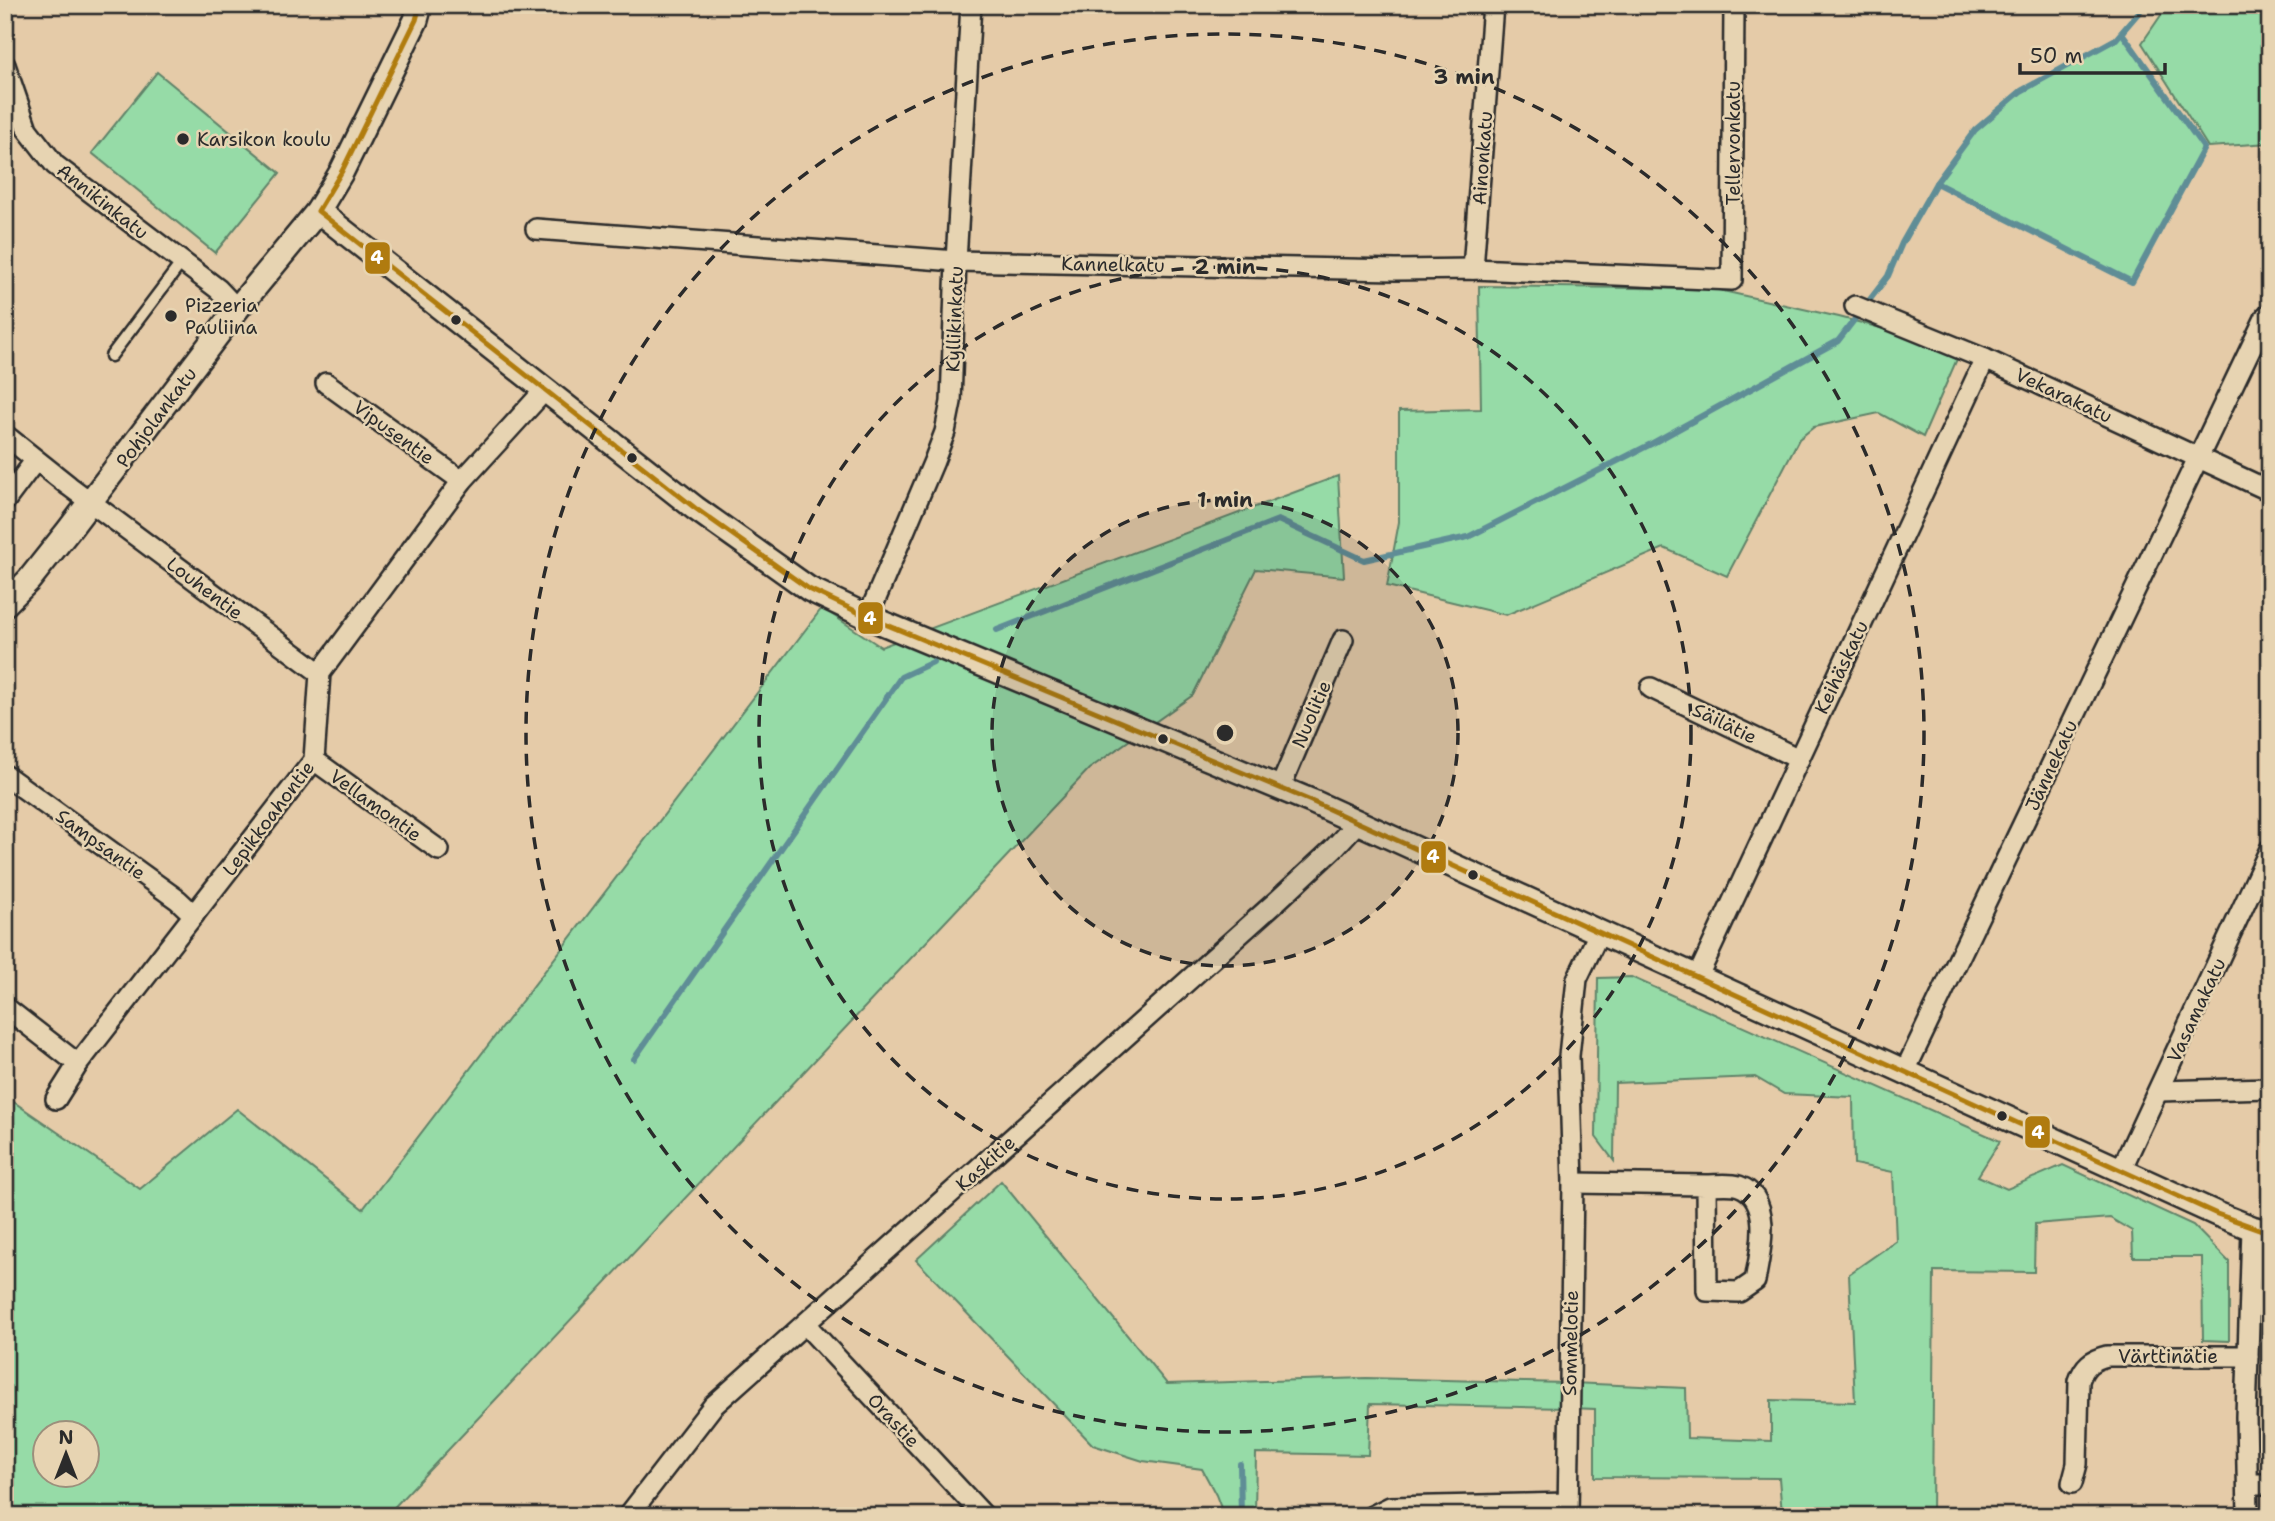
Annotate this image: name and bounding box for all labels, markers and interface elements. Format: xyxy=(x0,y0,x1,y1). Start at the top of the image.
scale bar xyxy=(2020,32,2165,76)
text: 50 m xyxy=(2030,42,2083,70)
text: 3 min xyxy=(1433,63,1495,91)
street label: Tellervonkatu xyxy=(1721,81,1746,205)
street label: Ainonkatu xyxy=(1467,110,1498,206)
place label: Karsikon koulu xyxy=(197,127,331,152)
marker: Karsikon koulu xyxy=(175,131,191,147)
street label: Annikinkatu xyxy=(52,158,154,245)
line badge: 4 xyxy=(364,241,391,275)
text: 4 xyxy=(370,245,384,270)
street label: Kannelkatu xyxy=(1061,251,1165,278)
text: 2 min xyxy=(1194,253,1256,281)
street label: Kyllikinkatu xyxy=(940,265,969,373)
place label: Pizzeria Pauliina xyxy=(185,293,258,340)
marker: Pizzeria Pauliina xyxy=(163,308,179,324)
unlabelled marker xyxy=(449,313,463,327)
street label: Pohjolankatu xyxy=(110,362,202,473)
street label: Vekarakatu xyxy=(2011,362,2116,429)
street label: Vipusentie xyxy=(348,395,439,470)
unlabelled marker xyxy=(625,451,639,465)
text: 1 min xyxy=(1197,486,1253,514)
street label: Louhentie xyxy=(161,551,248,625)
line badge: 4 xyxy=(857,601,884,635)
text: 4 xyxy=(863,606,877,631)
street label: Keihäskatu xyxy=(1809,616,1874,718)
street label: Nuolitie xyxy=(1286,677,1337,752)
street label: Säilätie xyxy=(1688,697,1761,750)
street label: Jännekatu xyxy=(2019,716,2083,815)
centre of rings xyxy=(1213,721,1237,745)
unlabelled marker xyxy=(1156,732,1170,746)
street label: Lepikkoahontie xyxy=(217,756,320,881)
street label: Vellamontie xyxy=(325,764,427,847)
street label: Sampsantie xyxy=(51,803,151,885)
line badge: 4 xyxy=(1420,840,1447,874)
text: 4 xyxy=(1426,844,1440,869)
unlabelled marker xyxy=(1466,868,1480,882)
street label: Vasamakatu xyxy=(2161,954,2232,1067)
unlabelled marker xyxy=(1995,1109,2009,1123)
line badge: 4 xyxy=(2024,1115,2051,1149)
text: 4 xyxy=(2031,1120,2045,1145)
street label: Kaskitie xyxy=(950,1130,1020,1197)
street label: Sommelotie xyxy=(1557,1290,1584,1396)
street label: Värttinätie xyxy=(2118,1344,2218,1369)
street label: Orastie xyxy=(862,1388,925,1453)
north arrow xyxy=(32,1420,102,1490)
text: N xyxy=(58,1425,74,1450)

